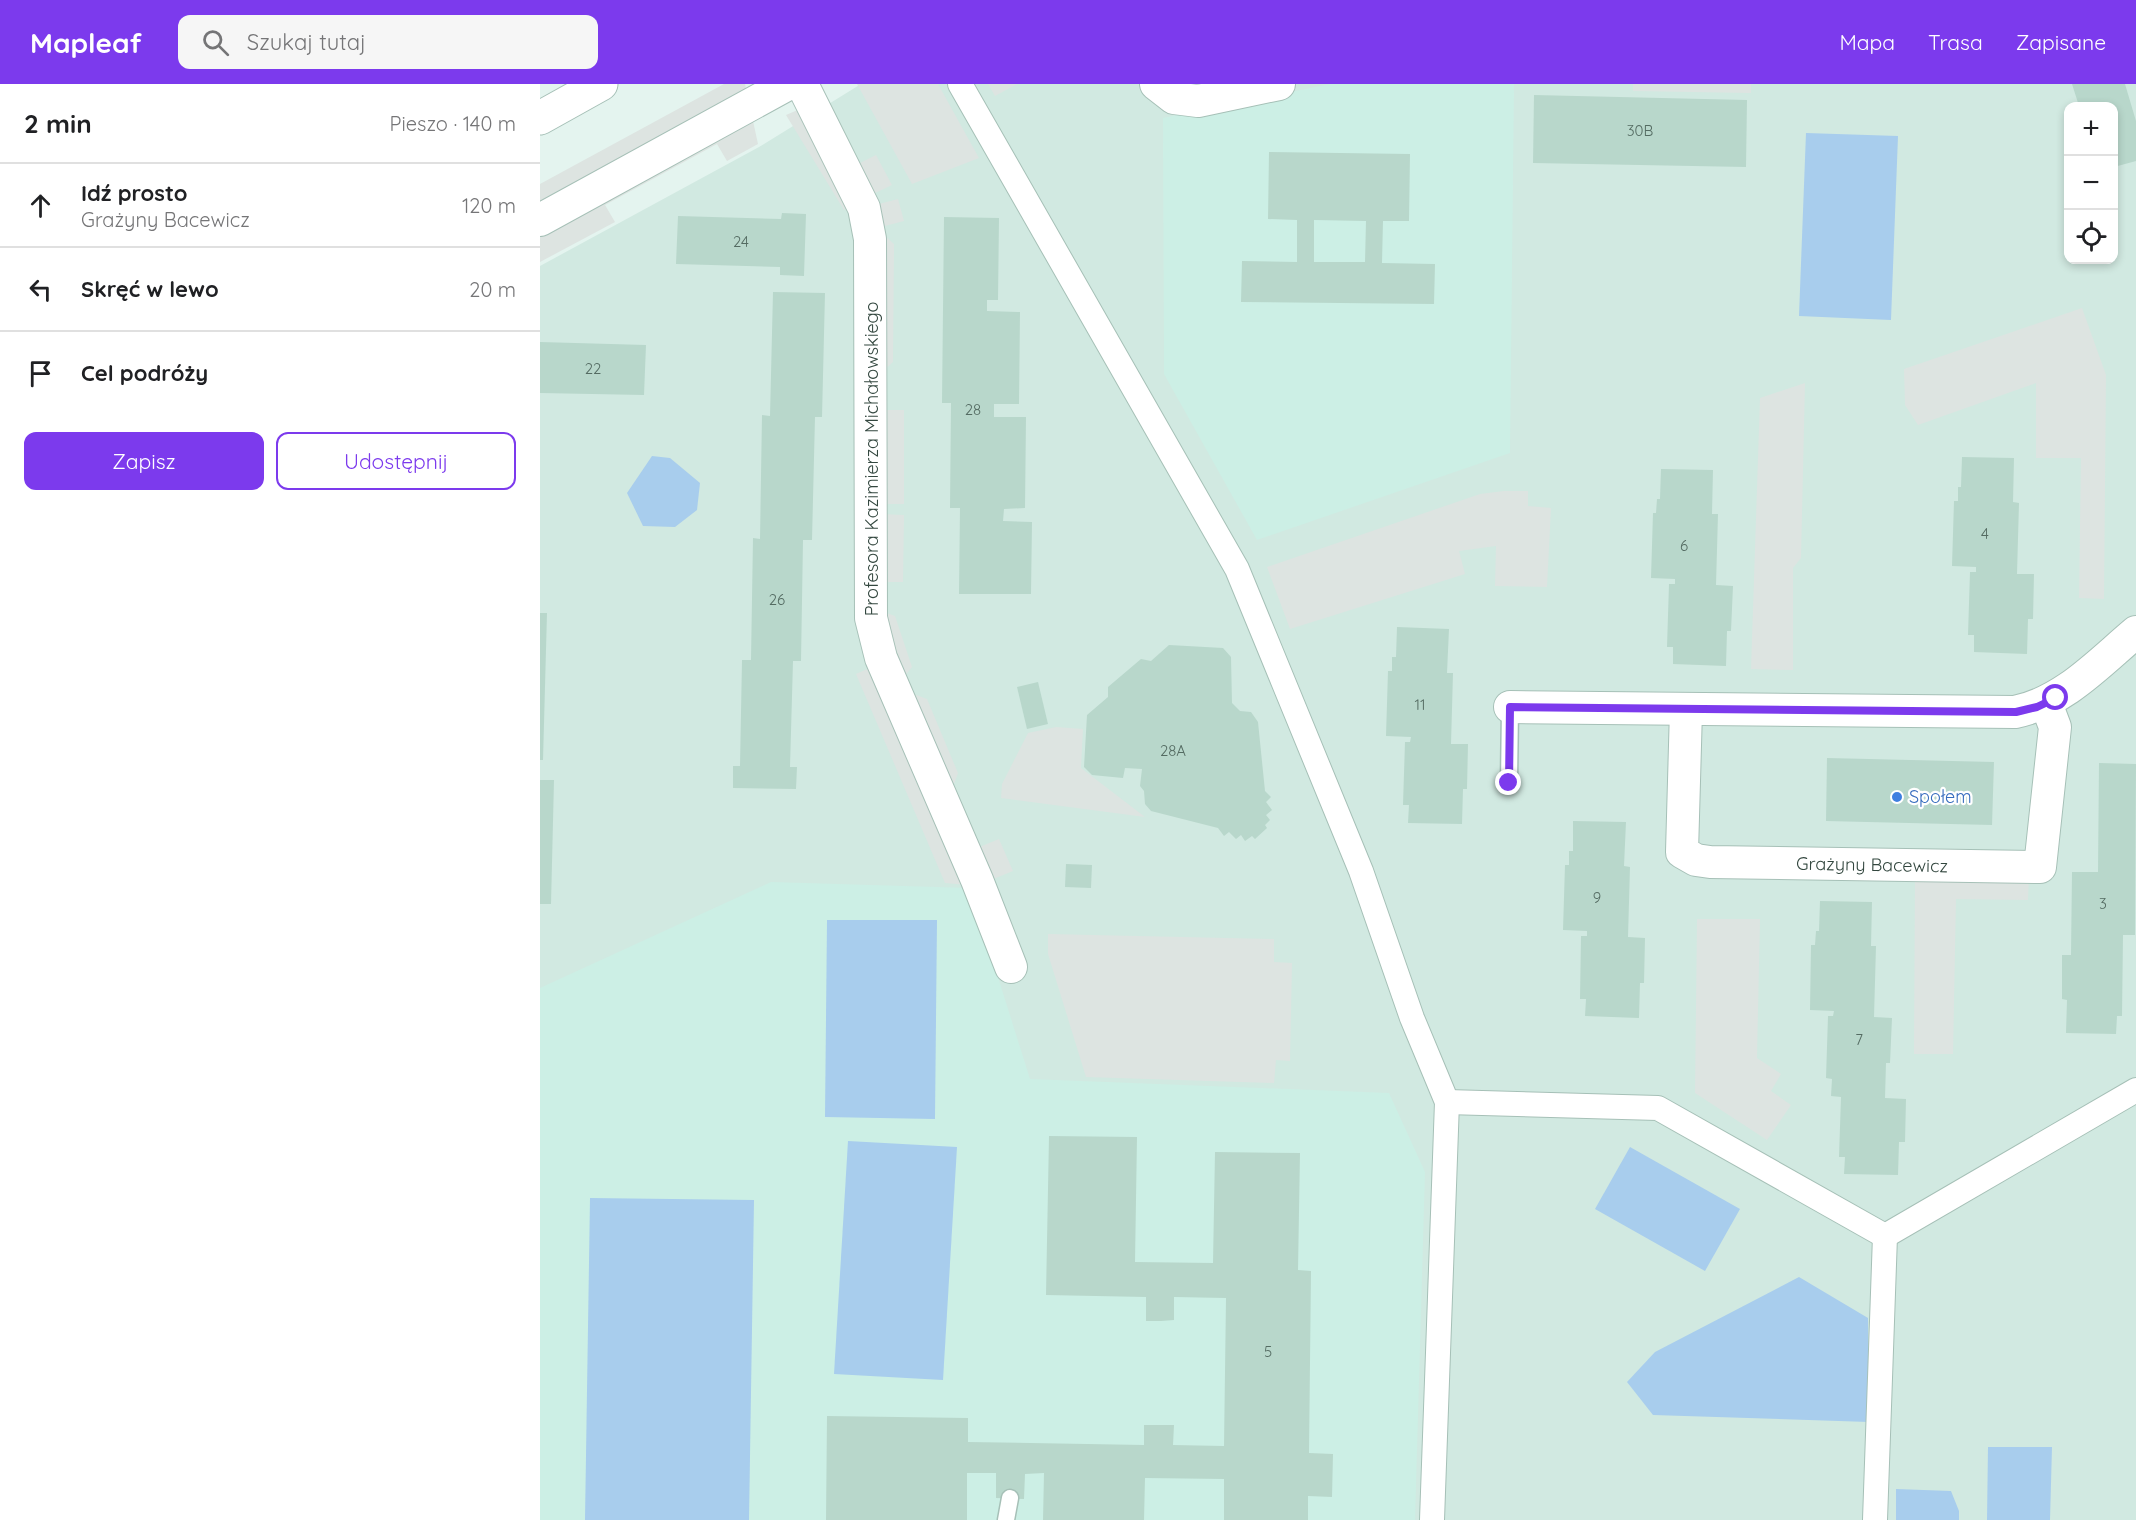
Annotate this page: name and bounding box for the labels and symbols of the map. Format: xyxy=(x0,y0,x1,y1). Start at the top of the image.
house number: 30B xyxy=(1627,121,1654,140)
house number: 24 xyxy=(733,232,749,251)
street label: Profesora Kazimierza Michałowskiego xyxy=(860,302,883,616)
house number: 22 xyxy=(585,359,601,378)
house number: 28 xyxy=(965,400,981,419)
house number: 4 xyxy=(1981,524,1989,543)
house number: 6 xyxy=(1680,536,1688,555)
house number: 26 xyxy=(769,590,785,609)
route start xyxy=(2042,684,2068,710)
house number: 11 xyxy=(1414,695,1426,714)
house number: 28A xyxy=(1160,741,1186,760)
route end xyxy=(1495,769,1521,795)
place label: Społem xyxy=(1909,785,1972,808)
marker: Społem xyxy=(1890,790,1904,804)
street label: Grażyny Bacewicz xyxy=(1796,852,1948,877)
house number: 9 xyxy=(1593,888,1601,907)
house number: 3 xyxy=(2099,894,2107,913)
house number: 7 xyxy=(1855,1030,1863,1049)
house number: 5 xyxy=(1264,1342,1272,1361)

